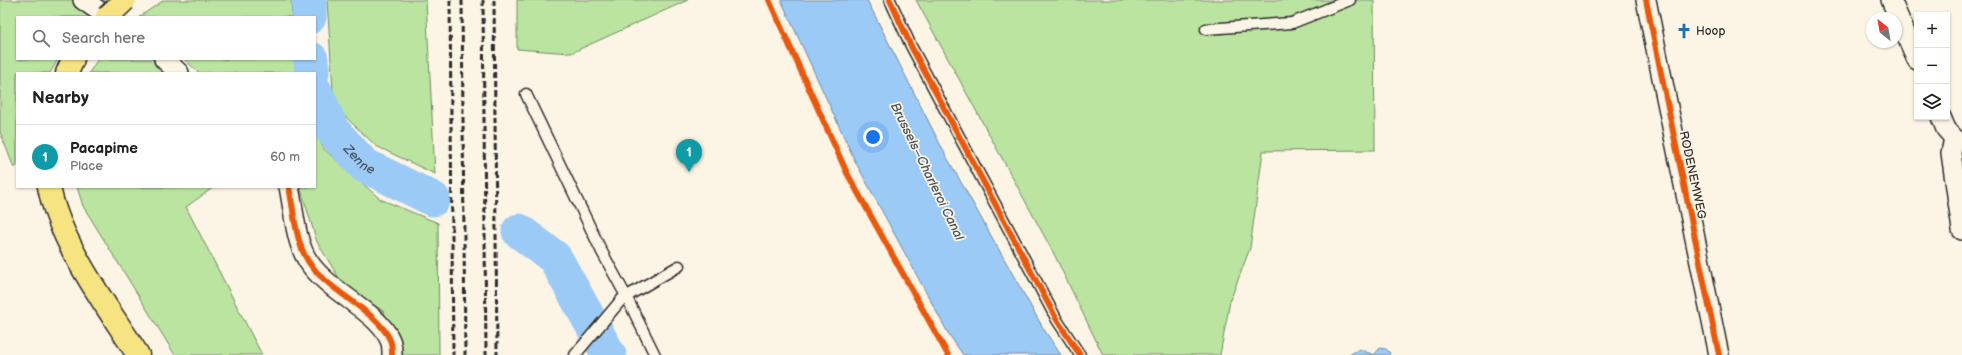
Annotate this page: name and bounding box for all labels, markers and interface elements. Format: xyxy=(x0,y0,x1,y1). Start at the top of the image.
north arrow xyxy=(1866,12,1902,48)
map controls xyxy=(1914,12,1950,120)
button: + xyxy=(1914,12,1950,48)
search box xyxy=(16,16,316,60)
church icon: Hoop xyxy=(1675,22,1693,40)
place label: Hoop xyxy=(1696,24,1725,39)
icon: search xyxy=(30,27,52,49)
text: Search here xyxy=(62,29,145,48)
button: − xyxy=(1914,48,1950,84)
button: layers xyxy=(1914,84,1950,120)
text: Nearby xyxy=(32,88,89,108)
water label: Brussels–Charleroi Canal xyxy=(887,100,968,244)
your location xyxy=(863,127,883,147)
street label: RODENEMWEG xyxy=(1676,130,1709,220)
text: Pacapime xyxy=(70,139,138,158)
pin: 1 xyxy=(676,139,702,172)
water label: Zenne xyxy=(339,141,378,178)
text: 1 xyxy=(42,149,48,165)
text: 60 m xyxy=(270,149,300,165)
text: Place xyxy=(70,158,103,174)

